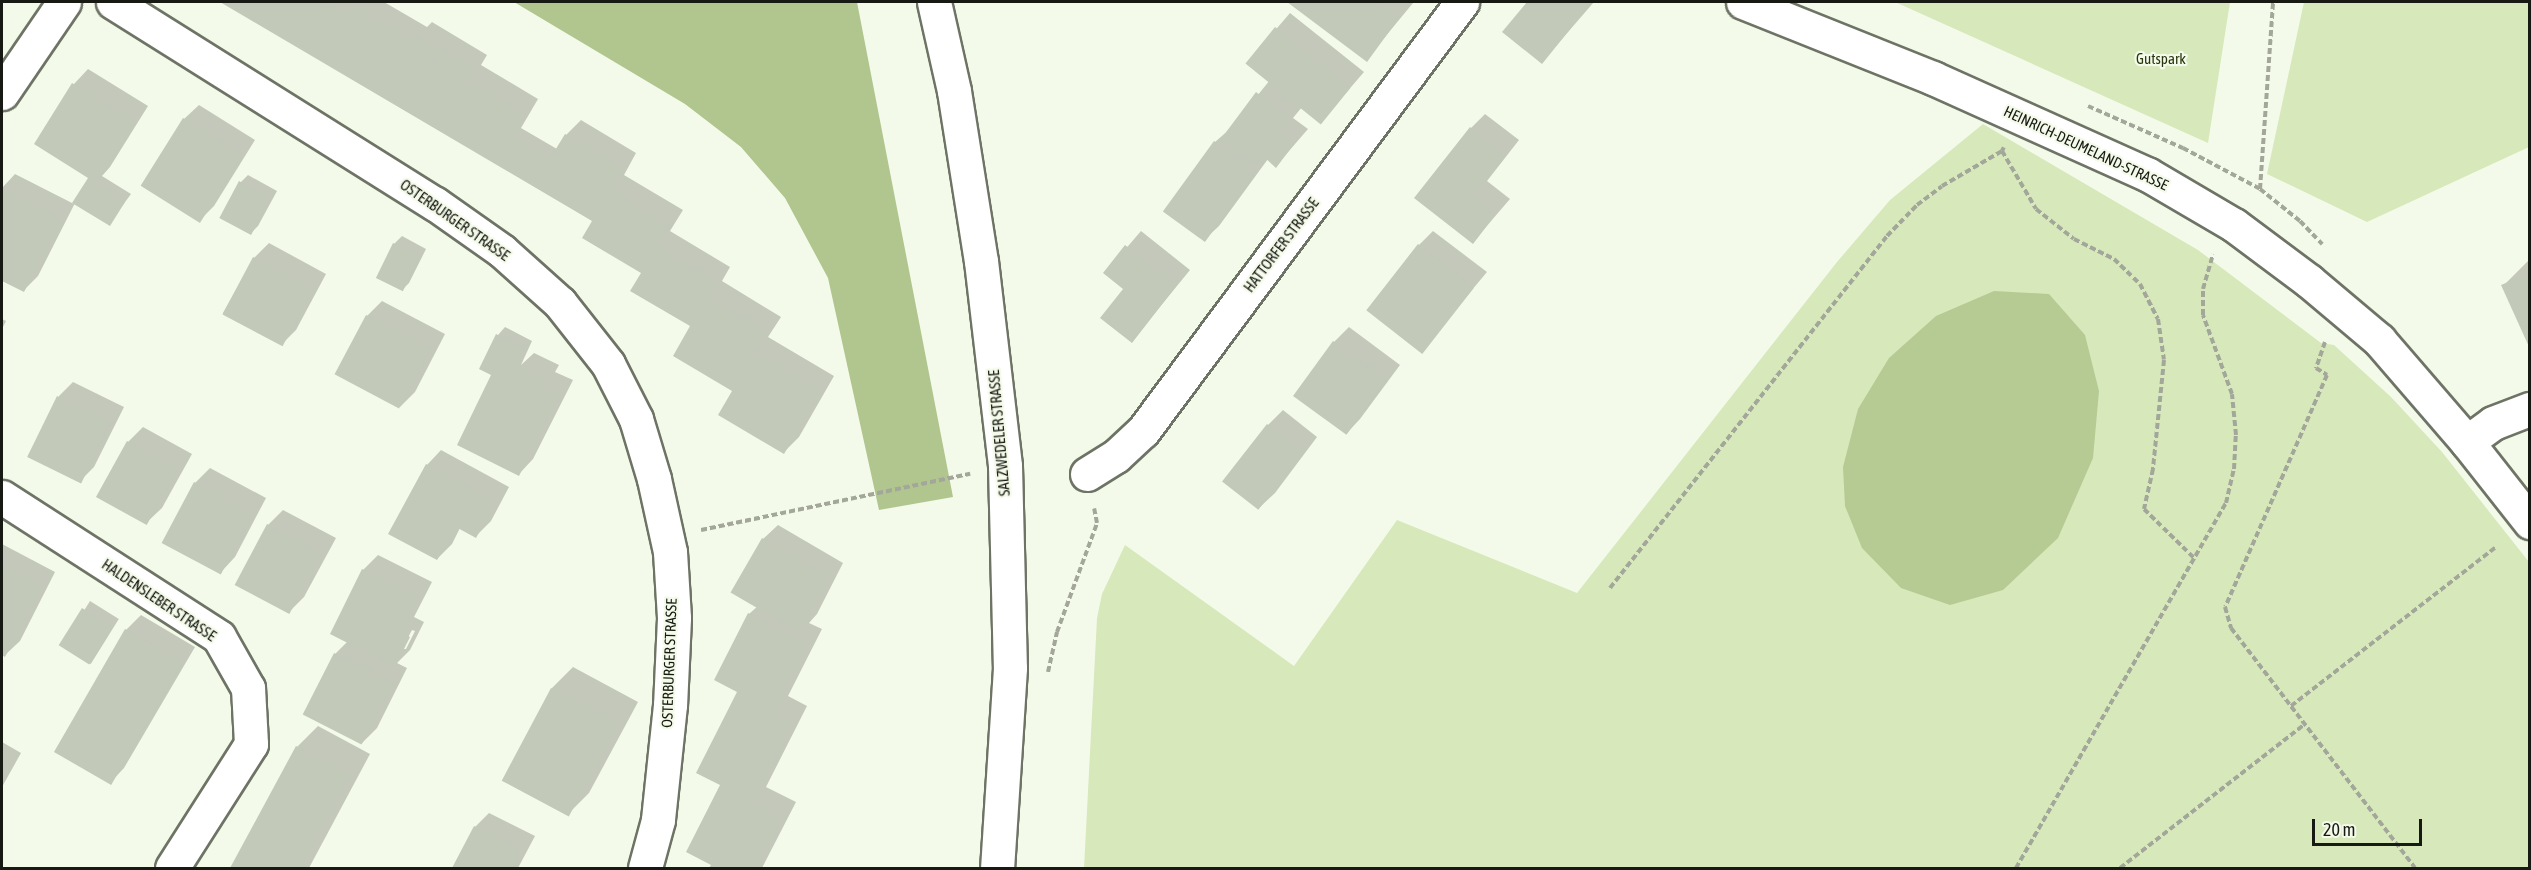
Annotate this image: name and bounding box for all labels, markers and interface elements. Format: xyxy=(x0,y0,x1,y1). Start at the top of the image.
park label: Gutspark xyxy=(2136,50,2186,68)
street label: HEINRICH-DEUMELAND-STRASSE xyxy=(2001,102,2171,194)
street label: OSTERBURGER STRASSE xyxy=(397,175,513,265)
street label: HATTORFER STRASSE xyxy=(1240,194,1322,296)
street label: SALZWEDELER STRASSE xyxy=(985,369,1013,497)
street label: HALDENSLEBER STRASSE xyxy=(99,555,219,645)
street label: OSTERBURGER STRASSE xyxy=(658,598,680,728)
scale bar xyxy=(2315,807,2424,845)
text: 20 m xyxy=(2323,819,2355,840)

